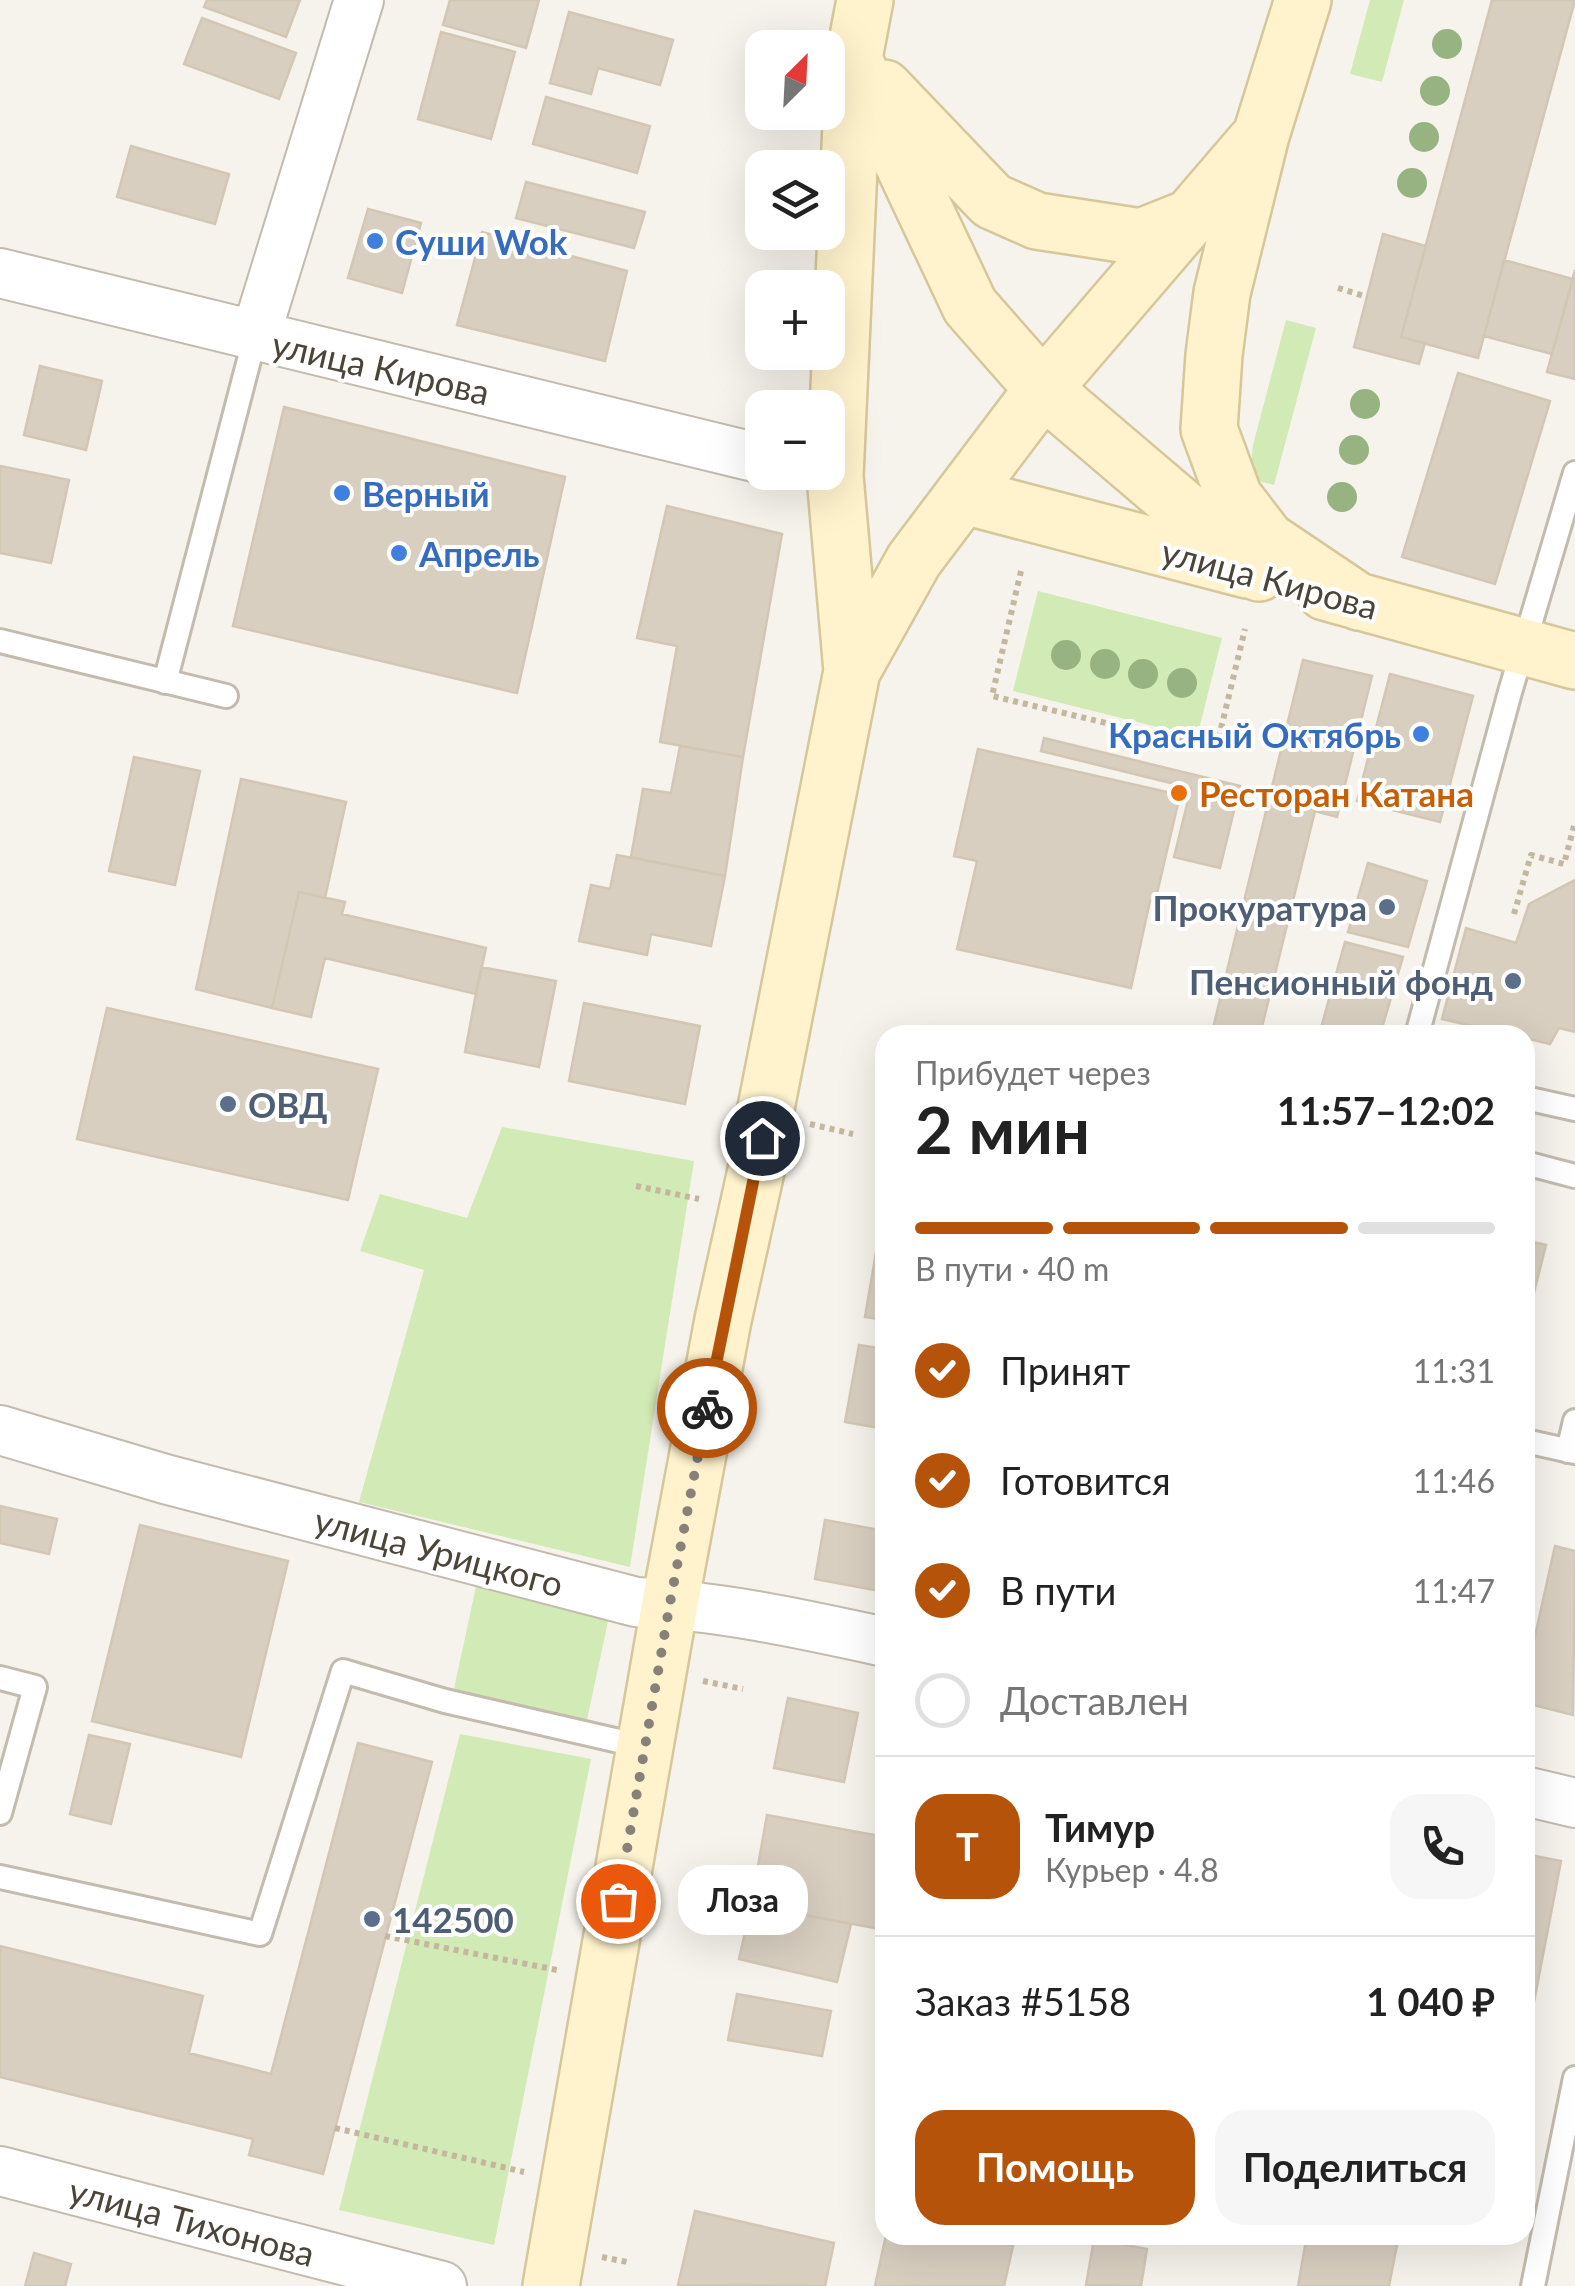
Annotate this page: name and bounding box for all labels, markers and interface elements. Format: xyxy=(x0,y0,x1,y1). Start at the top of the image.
north arrow xyxy=(745,30,845,130)
map controls xyxy=(745,30,845,490)
button: layers xyxy=(745,150,845,250)
place label: Суши Wok xyxy=(395,220,568,262)
marker: Суши Wok xyxy=(364,230,386,252)
button: + xyxy=(745,270,845,370)
street label: улица Кирова xyxy=(268,322,494,412)
button: − xyxy=(745,390,845,490)
place label: Верный xyxy=(362,472,490,514)
marker: Верный xyxy=(331,482,353,504)
street label: улица Кирова xyxy=(1157,529,1383,627)
place label: Апрель xyxy=(418,532,540,574)
marker: Апрель xyxy=(388,542,410,564)
place label: Красный Октябрь xyxy=(1108,713,1401,755)
marker: Красный Октябрь xyxy=(1410,723,1432,745)
place label: Ресторан Катана xyxy=(1199,772,1474,814)
marker: Ресторан Катана xyxy=(1168,782,1190,804)
place label: Прокуратура xyxy=(1152,886,1367,928)
marker: Прокуратура xyxy=(1376,896,1398,918)
place label: Пенсионный фонд xyxy=(1189,960,1493,1002)
marker: Пенсионный фонд xyxy=(1502,970,1524,992)
text: Прибудет через xyxy=(915,1053,1151,1092)
place label: ОВД xyxy=(248,1083,328,1125)
text: 11:57–12:02 xyxy=(1277,1087,1495,1133)
text: 2 мин xyxy=(915,1090,1090,1168)
marker: ОВД xyxy=(217,1093,239,1115)
pin xyxy=(720,1096,805,1181)
icon: home xyxy=(735,1111,790,1166)
text: В пути · 40 m xyxy=(915,1249,1109,1288)
icon: check xyxy=(915,1343,970,1398)
text: Принят xyxy=(1000,1347,1130,1393)
text: 11:31 xyxy=(1413,1351,1495,1390)
courier xyxy=(657,1358,757,1458)
icon: bike xyxy=(680,1381,735,1436)
icon: check xyxy=(915,1453,970,1508)
text: Готовится xyxy=(1000,1457,1171,1503)
text: 11:46 xyxy=(1413,1461,1495,1500)
street label: улица Урицкого xyxy=(310,1498,568,1604)
icon: check xyxy=(915,1563,970,1618)
text: В пути xyxy=(1000,1567,1116,1613)
text: 11:47 xyxy=(1413,1571,1495,1610)
text: Доставлен xyxy=(1000,1677,1189,1723)
button: phone xyxy=(1390,1794,1495,1899)
text: Тимур xyxy=(1045,1804,1155,1850)
text: Т xyxy=(956,1823,979,1869)
text: Курьер · 4.8 xyxy=(1045,1850,1219,1889)
pin xyxy=(576,1859,661,1944)
callout: Лоза xyxy=(678,1866,808,1936)
icon: bag xyxy=(591,1874,646,1929)
text: Лоза xyxy=(707,1880,779,1919)
place label: 142500 xyxy=(392,1898,514,1940)
marker: 142500 xyxy=(361,1908,383,1930)
text: Заказ #5158 xyxy=(915,1978,1131,2024)
text: 1 040 ₽ xyxy=(1366,1978,1495,2024)
button: Помощь xyxy=(915,2110,1195,2225)
button: Поделиться xyxy=(1215,2110,1495,2225)
street label: улица Тихонова xyxy=(65,2168,319,2274)

